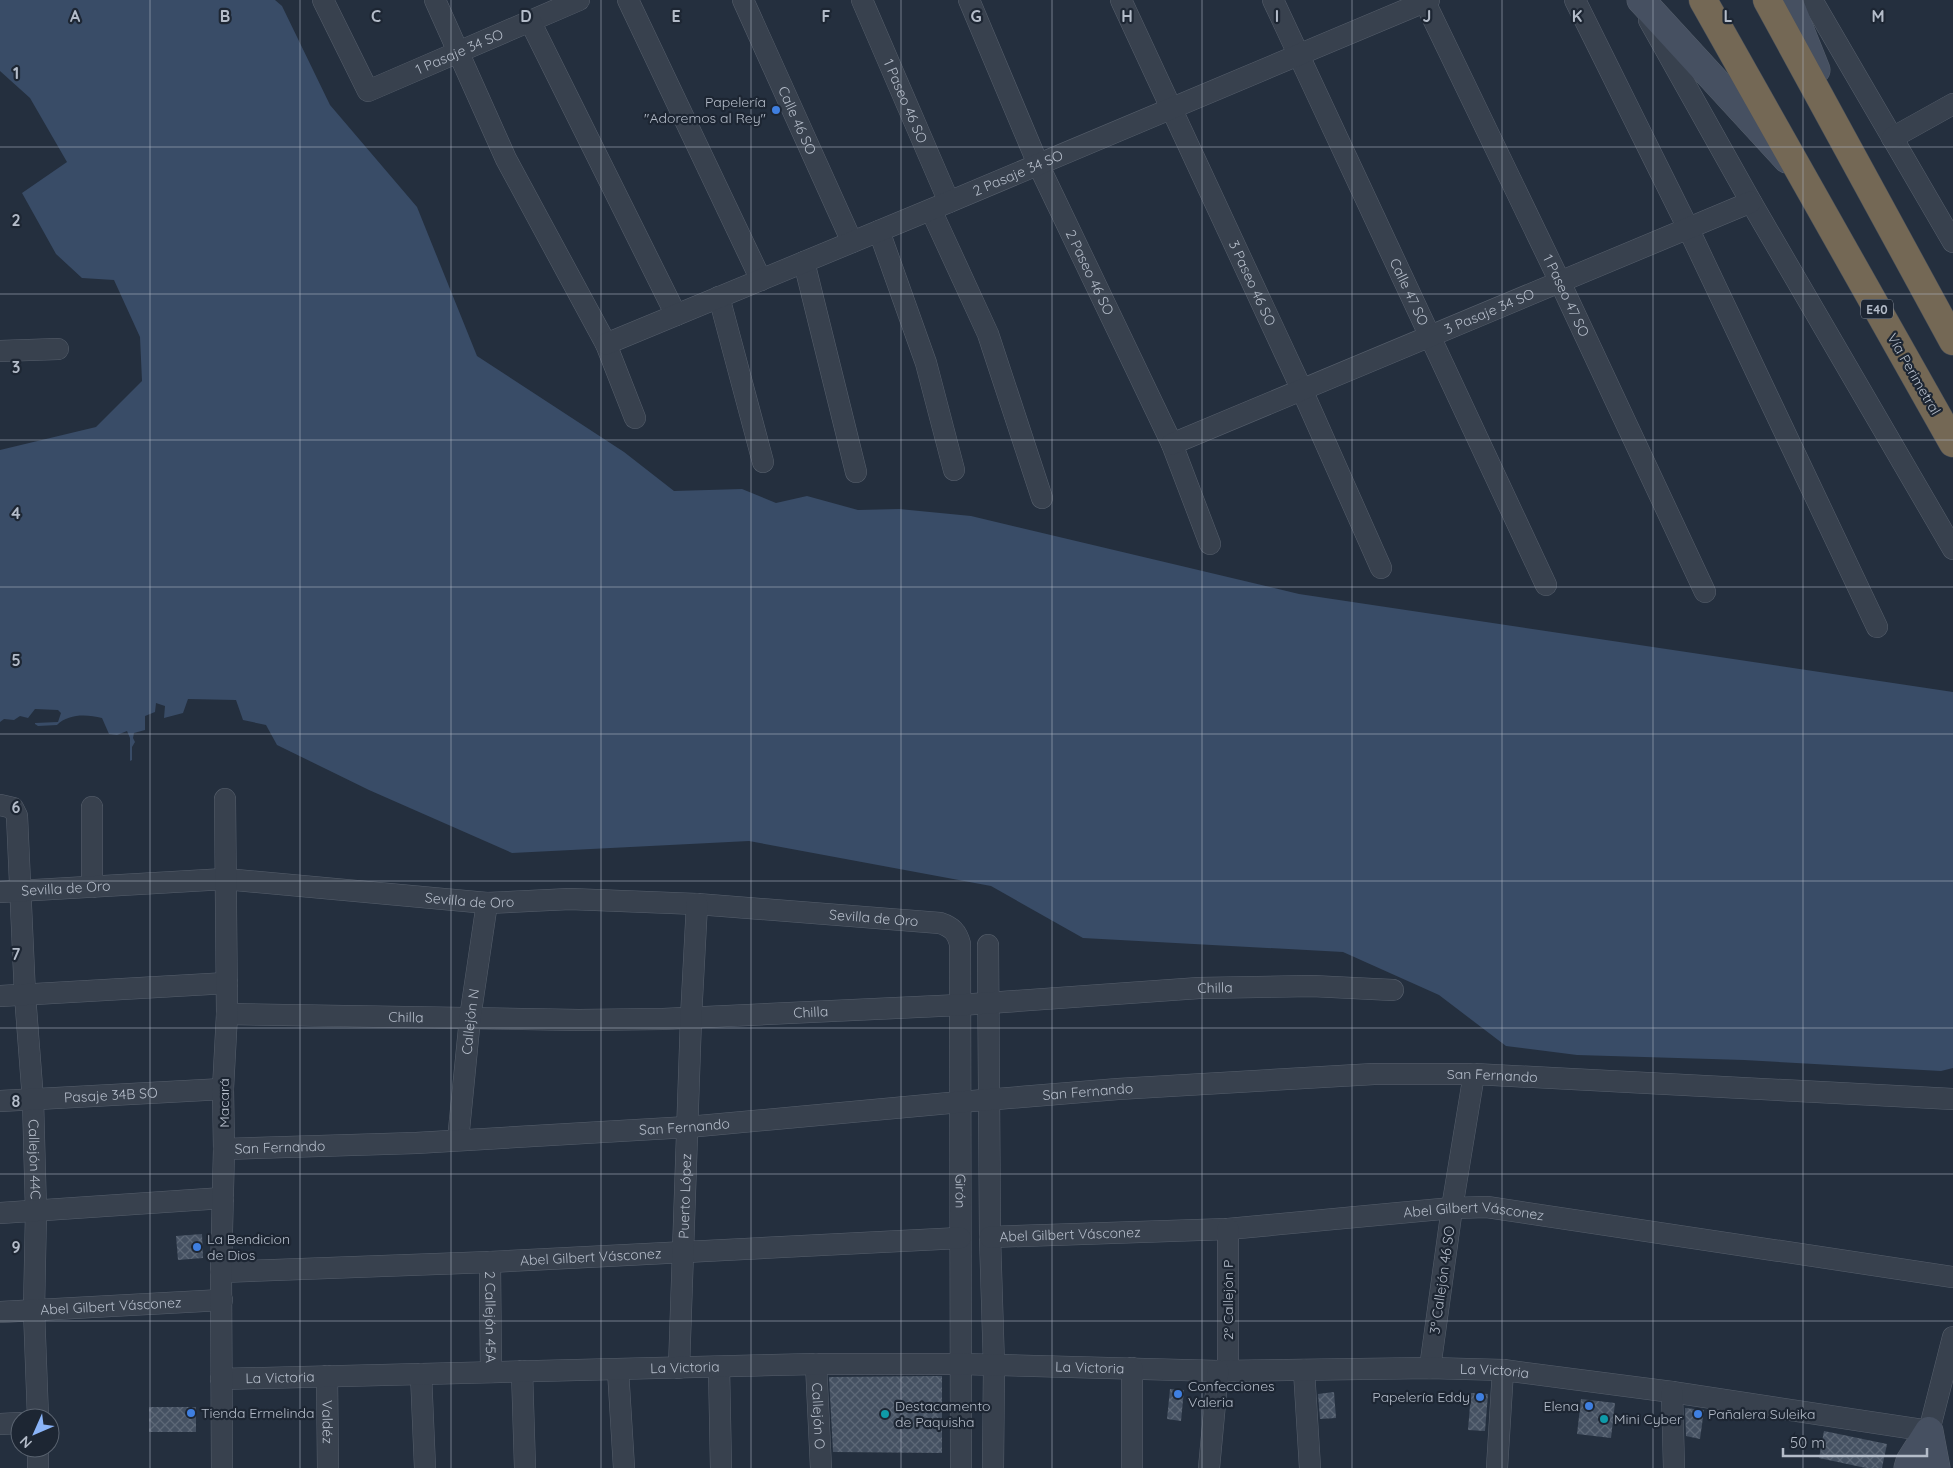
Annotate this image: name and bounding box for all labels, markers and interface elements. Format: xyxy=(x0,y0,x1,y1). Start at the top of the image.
text: A xyxy=(70,6,81,26)
text: B xyxy=(220,6,230,26)
text: C xyxy=(371,6,381,26)
text: D xyxy=(520,6,532,26)
text: E xyxy=(671,6,681,26)
text: F xyxy=(822,6,831,26)
text: G xyxy=(970,6,982,26)
text: H xyxy=(1121,6,1133,26)
text: I xyxy=(1275,6,1279,26)
text: J xyxy=(1423,6,1431,26)
text: K xyxy=(1572,6,1582,26)
text: L xyxy=(1724,6,1733,26)
text: M xyxy=(1871,6,1885,26)
street label: 1 Pasaje 34 SO xyxy=(413,25,506,78)
street label: 1 Paseo 46 SO xyxy=(879,56,932,146)
text: 1 xyxy=(13,63,19,83)
street label: Calle 46 SO xyxy=(774,83,821,158)
place label: Papelería "Adoremos al Rey" xyxy=(644,93,766,127)
marker: Papelería "Adoremos al Rey" xyxy=(770,104,782,116)
street label: 2 Pasaje 34 SO xyxy=(970,146,1066,200)
text: 2 xyxy=(11,210,21,230)
street label: 2 Paseo 46 SO xyxy=(1062,227,1118,318)
street label: 3 Paseo 46 SO xyxy=(1225,237,1280,329)
street label: 1 Paseo 47 SO xyxy=(1539,251,1593,340)
street label: Calle 47 SO xyxy=(1386,255,1433,329)
street label: 3 Pasaje 34 SO xyxy=(1442,284,1537,338)
road number: E40 xyxy=(1861,300,1893,318)
street label: Vía Perimetral xyxy=(1883,330,1945,418)
text: 3 xyxy=(12,357,20,377)
text: 4 xyxy=(11,503,21,523)
text: 5 xyxy=(11,650,21,670)
text: 6 xyxy=(12,797,21,817)
street label: Sevilla de Oro xyxy=(21,877,111,900)
street label: Sevilla de Oro xyxy=(424,888,515,912)
street label: Sevilla de Oro xyxy=(829,905,919,930)
text: 7 xyxy=(12,944,21,964)
street label: Chilla xyxy=(1197,978,1233,997)
street label: Callejón N xyxy=(457,987,483,1055)
street label: Chilla xyxy=(793,1002,829,1022)
street label: Chilla xyxy=(388,1008,424,1026)
street label: San Fernando xyxy=(1447,1065,1538,1086)
street label: Macará xyxy=(215,1078,233,1128)
street label: San Fernando xyxy=(1042,1079,1134,1104)
street label: Pasaje 34B SO xyxy=(64,1084,158,1107)
text: 8 xyxy=(12,1091,21,1111)
street label: San Fernando xyxy=(639,1114,731,1139)
street label: Callejón 44C xyxy=(25,1119,45,1199)
street label: San Fernando xyxy=(234,1137,326,1158)
street label: Puerto López xyxy=(674,1153,695,1239)
street label: Girón xyxy=(951,1174,970,1208)
street label: Abel Gilbert Vásconez xyxy=(1402,1198,1546,1225)
street label: Abel Gilbert Vásconez xyxy=(999,1223,1141,1246)
street label: 3º Callejón 46 SO xyxy=(1425,1224,1459,1335)
place label: La Bendicion de Dios xyxy=(207,1230,290,1264)
text: 9 xyxy=(11,1237,21,1257)
marker: La Bendicion de Dios xyxy=(191,1241,203,1253)
street label: Abel Gilbert Vásconez xyxy=(520,1244,662,1269)
street label: 2° Callejón P xyxy=(1219,1260,1237,1340)
street label: 2 Callejón 45A xyxy=(481,1271,500,1363)
street label: Abel Gilbert Vásconez xyxy=(40,1293,182,1319)
street label: La Victoria xyxy=(650,1357,720,1377)
street label: La Victoria xyxy=(1055,1358,1125,1377)
street label: La Victoria xyxy=(1460,1360,1530,1382)
street label: La Victoria xyxy=(245,1368,315,1387)
place label: Confecciones Valeria xyxy=(1188,1377,1275,1411)
street label: Callejón O xyxy=(808,1382,829,1450)
marker: Confecciones Valeria xyxy=(1172,1388,1184,1400)
place label: Papelería Eddy xyxy=(1372,1388,1470,1406)
marker: Papelería Eddy xyxy=(1474,1391,1486,1403)
place label: Destacamento de Paquisha xyxy=(895,1397,991,1431)
place label: Elena xyxy=(1543,1397,1579,1415)
street label: Valdéz xyxy=(318,1400,337,1444)
marker: Elena xyxy=(1583,1400,1595,1412)
place label: Tienda Ermelinda xyxy=(201,1404,315,1422)
place label: Pañalera Suleika xyxy=(1708,1405,1816,1423)
marker: Tienda Ermelinda xyxy=(185,1407,197,1419)
north arrow xyxy=(10,1408,60,1458)
marker: Destacamento de Paquisha xyxy=(879,1408,891,1420)
marker: Pañalera Suleika xyxy=(1692,1408,1704,1420)
place label: Mini Cyber xyxy=(1614,1410,1683,1428)
marker: Mini Cyber xyxy=(1598,1413,1610,1425)
scale bar xyxy=(1783,1426,1927,1458)
text: N xyxy=(16,1432,36,1452)
text: 50 m xyxy=(1790,1433,1825,1452)

